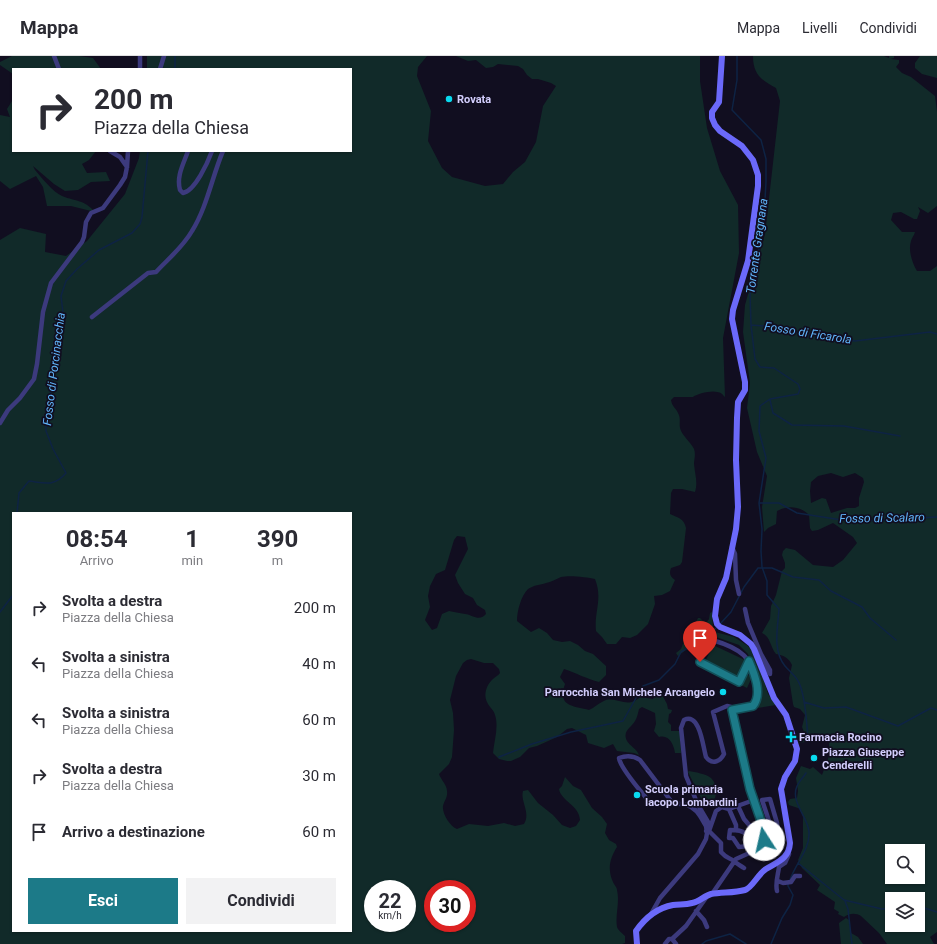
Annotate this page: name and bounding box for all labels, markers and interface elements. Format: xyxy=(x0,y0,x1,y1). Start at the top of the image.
text: Mappa xyxy=(20,16,78,39)
text: Mappa xyxy=(737,20,780,36)
text: Livelli xyxy=(802,20,837,36)
text: Condividi xyxy=(859,20,917,36)
text: 200 m xyxy=(94,83,173,116)
icon: right xyxy=(28,84,80,136)
place label: Rovata xyxy=(457,93,491,106)
marker: Rovata xyxy=(444,94,454,104)
text: Piazza della Chiesa xyxy=(94,117,249,138)
water label: Torrente Gragnana xyxy=(743,197,771,295)
water label: Fosso di Porcinacchia xyxy=(40,312,68,426)
water label: Fosso di Ficarola xyxy=(763,319,853,347)
water label: Fosso di Scalaro xyxy=(839,510,925,526)
text: 08:54 xyxy=(66,525,128,553)
text: 1 xyxy=(185,525,199,553)
text: 390 xyxy=(257,525,298,553)
text: Arrivo xyxy=(80,553,114,568)
text: min xyxy=(181,553,203,568)
text: m xyxy=(272,553,283,568)
text: Svolta a destra xyxy=(62,592,162,610)
icon: right xyxy=(28,597,50,619)
text: 200 m xyxy=(294,599,336,617)
text: Piazza della Chiesa xyxy=(62,610,174,625)
pin xyxy=(683,621,717,662)
icon: arrive xyxy=(689,627,711,649)
text: Svolta a sinistra xyxy=(62,648,170,666)
icon: left xyxy=(28,653,50,675)
text: 40 m xyxy=(302,655,336,673)
text: Piazza della Chiesa xyxy=(62,666,174,681)
place label: Parrocchia San Michele Arcangelo xyxy=(545,686,715,699)
marker: Parrocchia San Michele Arcangelo xyxy=(718,687,728,697)
text: Svolta a sinistra xyxy=(62,704,170,722)
icon: left xyxy=(28,709,50,731)
text: 60 m xyxy=(302,711,336,729)
text: Piazza della Chiesa xyxy=(62,722,174,737)
place label: Farmacia Rocino xyxy=(799,731,882,744)
marker: Farmacia Rocino xyxy=(786,732,796,742)
place label: Piazza Giuseppe Cenderelli xyxy=(822,746,904,772)
marker: Piazza Giuseppe Cenderelli xyxy=(809,753,819,763)
text: Svolta a destra xyxy=(62,760,162,778)
icon: right xyxy=(28,765,50,787)
text: 30 m xyxy=(302,767,336,785)
text: Piazza della Chiesa xyxy=(62,778,174,793)
place label: Scuola primaria Iacopo Lombardini xyxy=(645,783,737,809)
marker: Scuola primaria Iacopo Lombardini xyxy=(632,790,642,800)
position arrow xyxy=(743,819,785,861)
icon: arrive xyxy=(28,821,50,843)
text: Arrivo a destinazione xyxy=(62,823,205,841)
text: 60 m xyxy=(302,823,336,841)
map controls xyxy=(885,844,925,932)
button: search xyxy=(885,844,925,884)
button: Esci xyxy=(28,878,178,924)
button: Condividi xyxy=(186,878,336,924)
speed limit sign: 30 xyxy=(424,880,476,932)
text: 22 xyxy=(379,889,401,913)
button: layers xyxy=(885,892,925,932)
text: km/h xyxy=(378,910,402,921)

